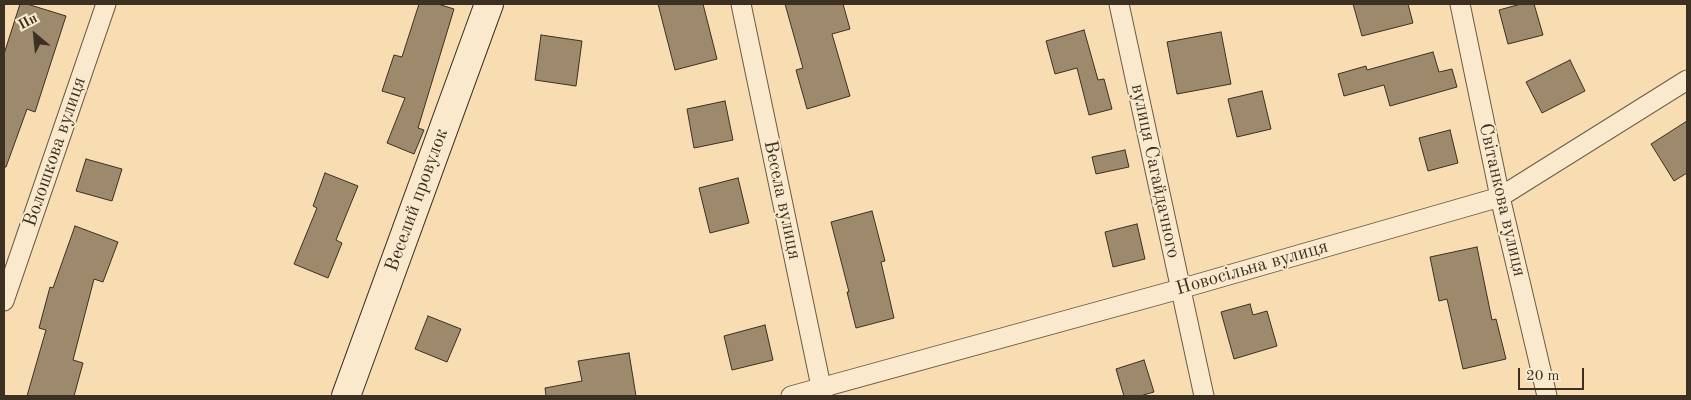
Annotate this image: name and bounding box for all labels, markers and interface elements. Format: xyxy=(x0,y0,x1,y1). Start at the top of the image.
north arrow xyxy=(10,10,60,60)
text: Пн xyxy=(16,11,40,32)
street label: Волошкова вулиця xyxy=(19,74,91,230)
street label: вулиця Сагайдачного xyxy=(1125,82,1185,260)
street label: Світанкова вулиця xyxy=(1473,121,1531,279)
street label: Веселий провулок xyxy=(381,125,453,275)
street label: Весела вулиця xyxy=(758,138,806,262)
street label: Новосільна вулиця xyxy=(1173,235,1331,301)
scale bar xyxy=(1521,358,1587,390)
text: 20 m xyxy=(1526,369,1560,384)

